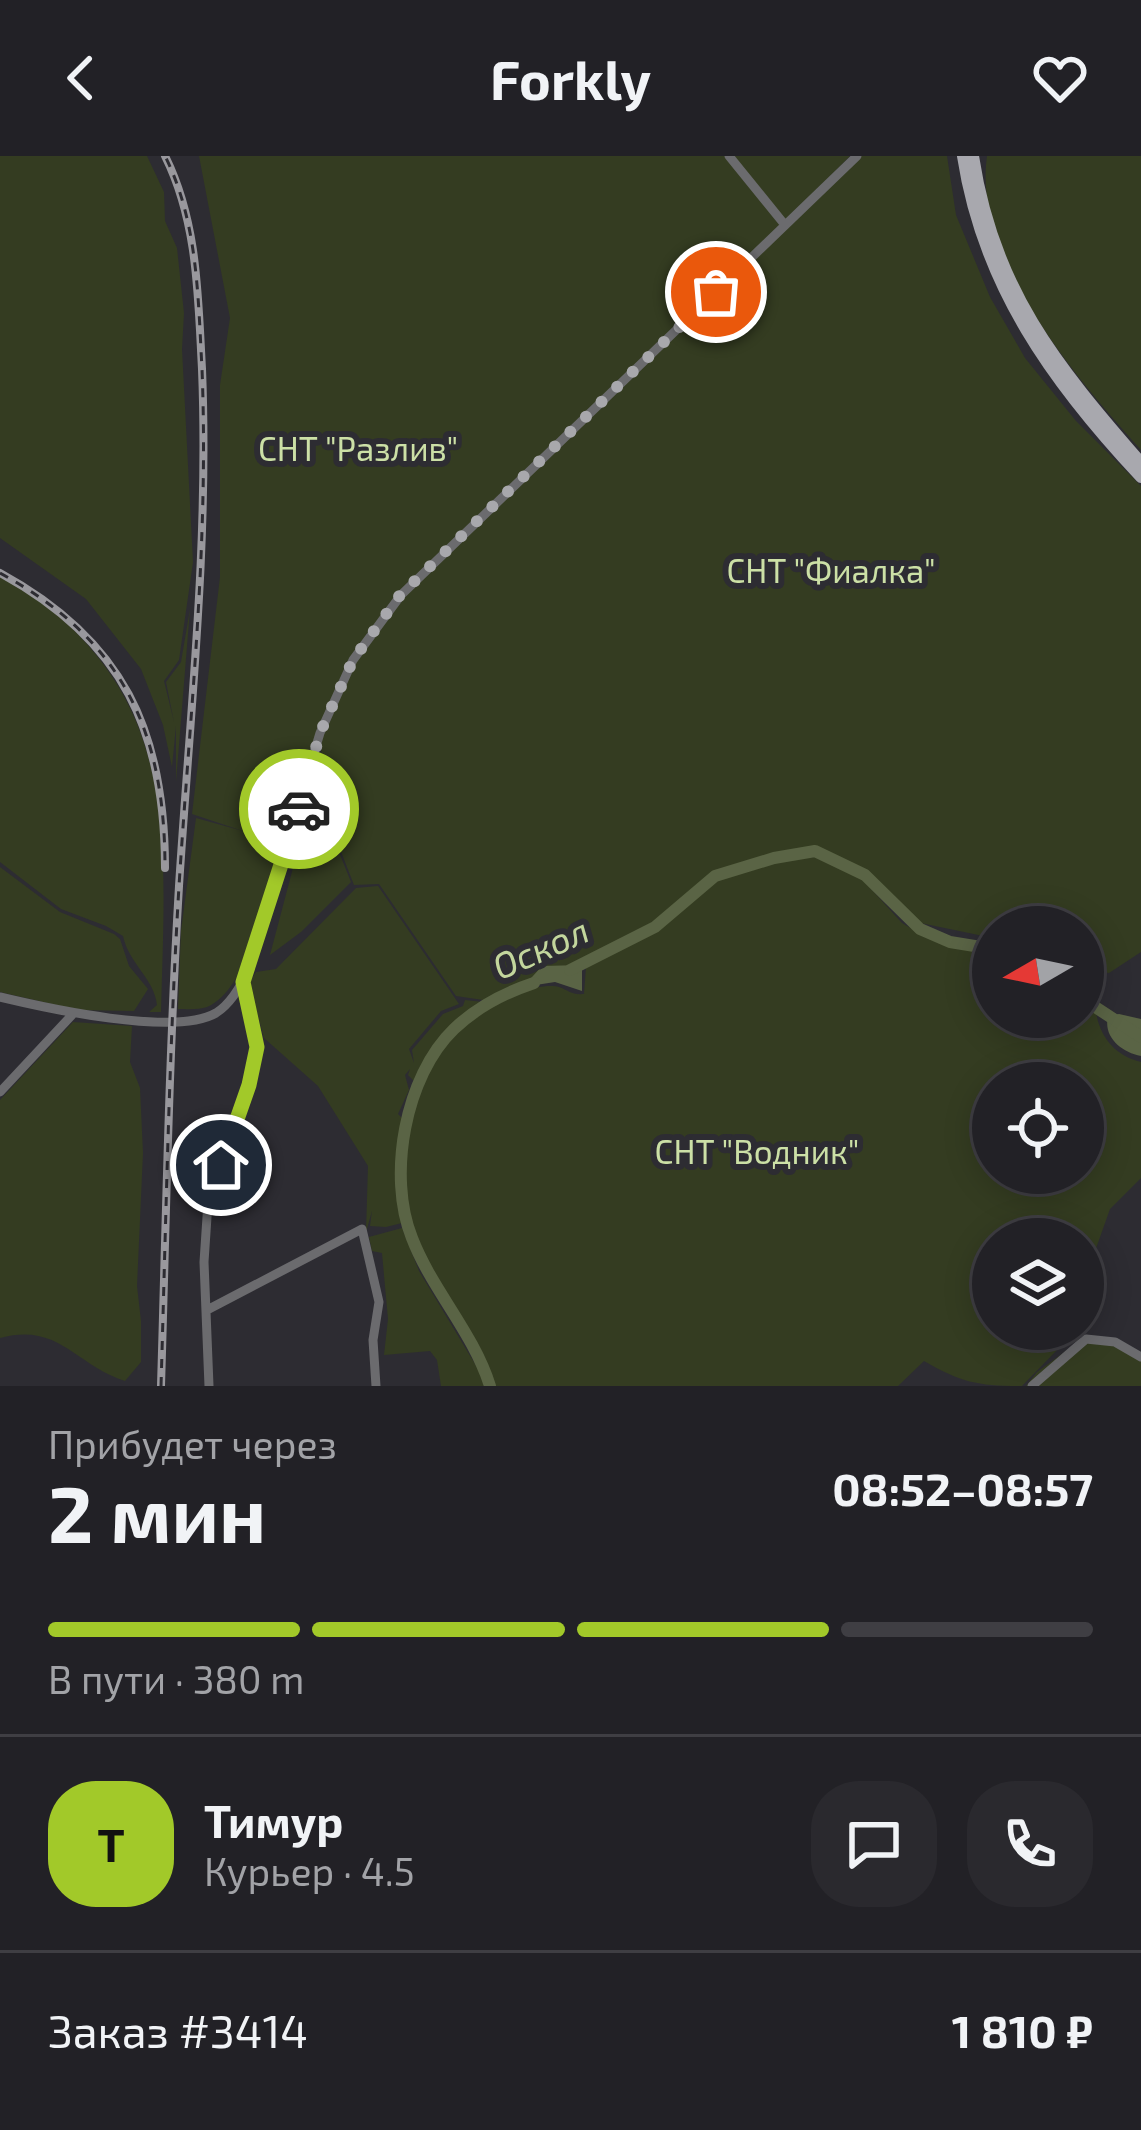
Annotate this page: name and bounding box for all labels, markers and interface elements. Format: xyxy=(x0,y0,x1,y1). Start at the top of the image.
icon: back xyxy=(48,45,114,111)
icon: heart xyxy=(1027,45,1093,111)
text: Forkly xyxy=(490,46,651,111)
pin xyxy=(665,241,767,343)
icon: bag xyxy=(683,259,749,325)
park label: СНТ "Разлив" xyxy=(258,428,458,468)
park label: СНТ "Фиалка" xyxy=(726,550,936,590)
courier xyxy=(239,749,359,869)
icon: car xyxy=(266,776,332,842)
north arrow xyxy=(972,906,1104,1038)
map controls xyxy=(972,906,1104,1350)
water label: Оскол xyxy=(485,907,595,987)
button: locate xyxy=(972,1062,1104,1194)
pin xyxy=(170,1114,272,1216)
park label: СНТ "Водник" xyxy=(655,1131,859,1171)
icon: home xyxy=(188,1132,254,1198)
button: layers xyxy=(972,1218,1104,1350)
text: Прибудет через xyxy=(48,1420,337,1467)
text: 08:52–08:57 xyxy=(832,1461,1093,1515)
text: 2 мин xyxy=(48,1465,266,1559)
text: В пути · 380 m xyxy=(48,1655,304,1702)
button: chat xyxy=(811,1781,937,1907)
button: phone xyxy=(967,1781,1093,1907)
text: Тимур xyxy=(204,1793,343,1847)
text: Т xyxy=(97,1817,125,1871)
text: Курьер · 4.5 xyxy=(204,1847,415,1894)
text: Заказ #3414 xyxy=(48,2003,308,2057)
text: 1 810 ₽ xyxy=(952,2003,1093,2057)

